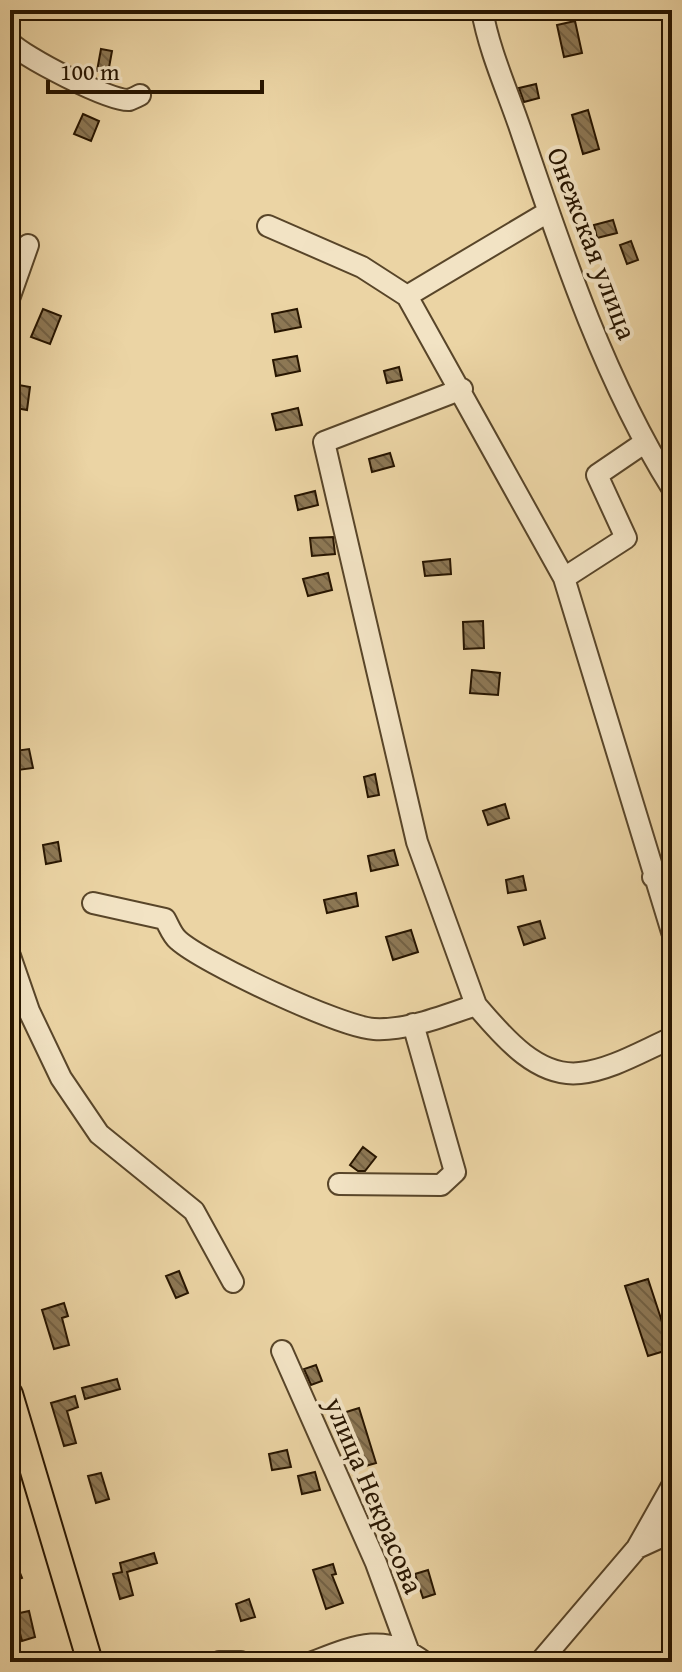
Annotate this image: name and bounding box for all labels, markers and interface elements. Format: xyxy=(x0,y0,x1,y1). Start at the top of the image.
scale bar xyxy=(48,44,262,94)
text: 100 m xyxy=(60,54,120,89)
street label: Онежская улица xyxy=(537,141,649,346)
street label: улица Некрасова xyxy=(315,1389,435,1600)

